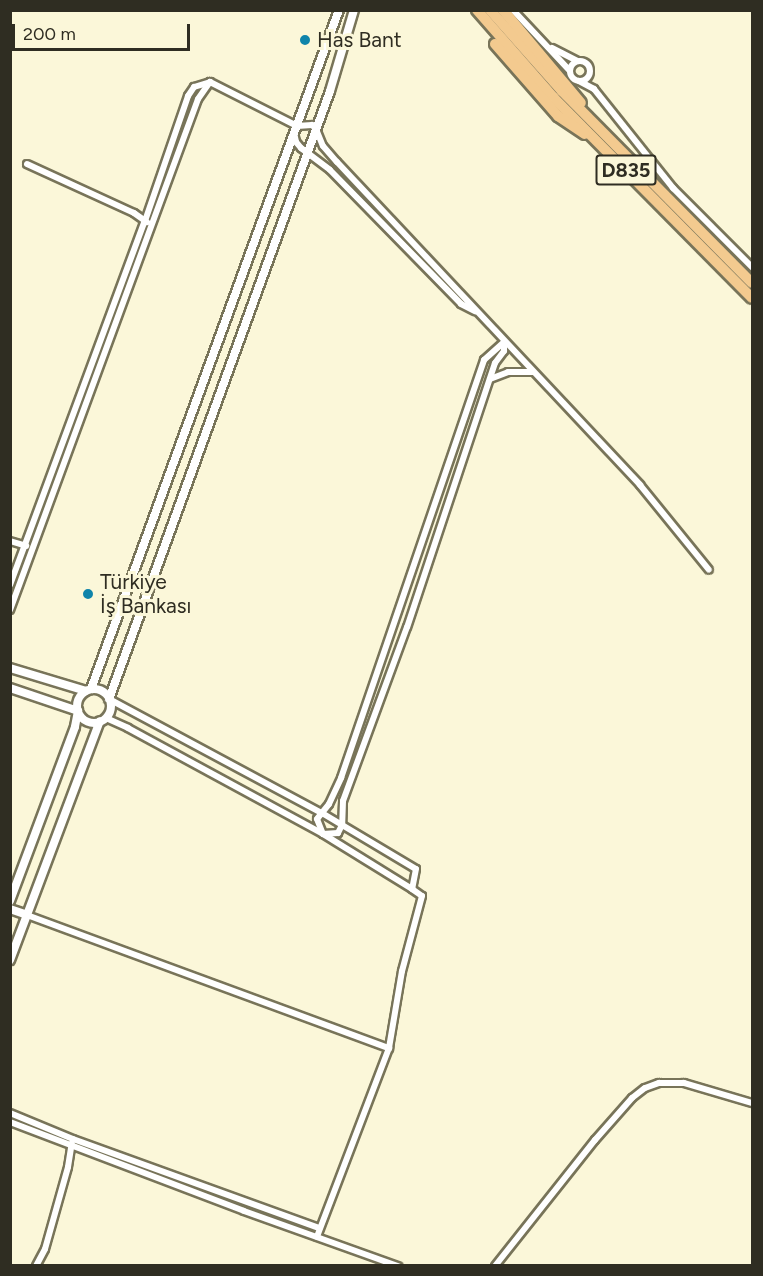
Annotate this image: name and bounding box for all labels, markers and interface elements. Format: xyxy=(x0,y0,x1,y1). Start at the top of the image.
scale bar xyxy=(15,12,194,50)
text: 200 m xyxy=(23,23,76,45)
place label: Has Bant xyxy=(317,27,402,53)
marker: Has Bant xyxy=(298,33,312,47)
road number: D835 xyxy=(594,153,658,187)
place label: Türkiye İş Bankası xyxy=(100,569,191,619)
marker: Türkiye İş Bankası xyxy=(81,587,95,601)

